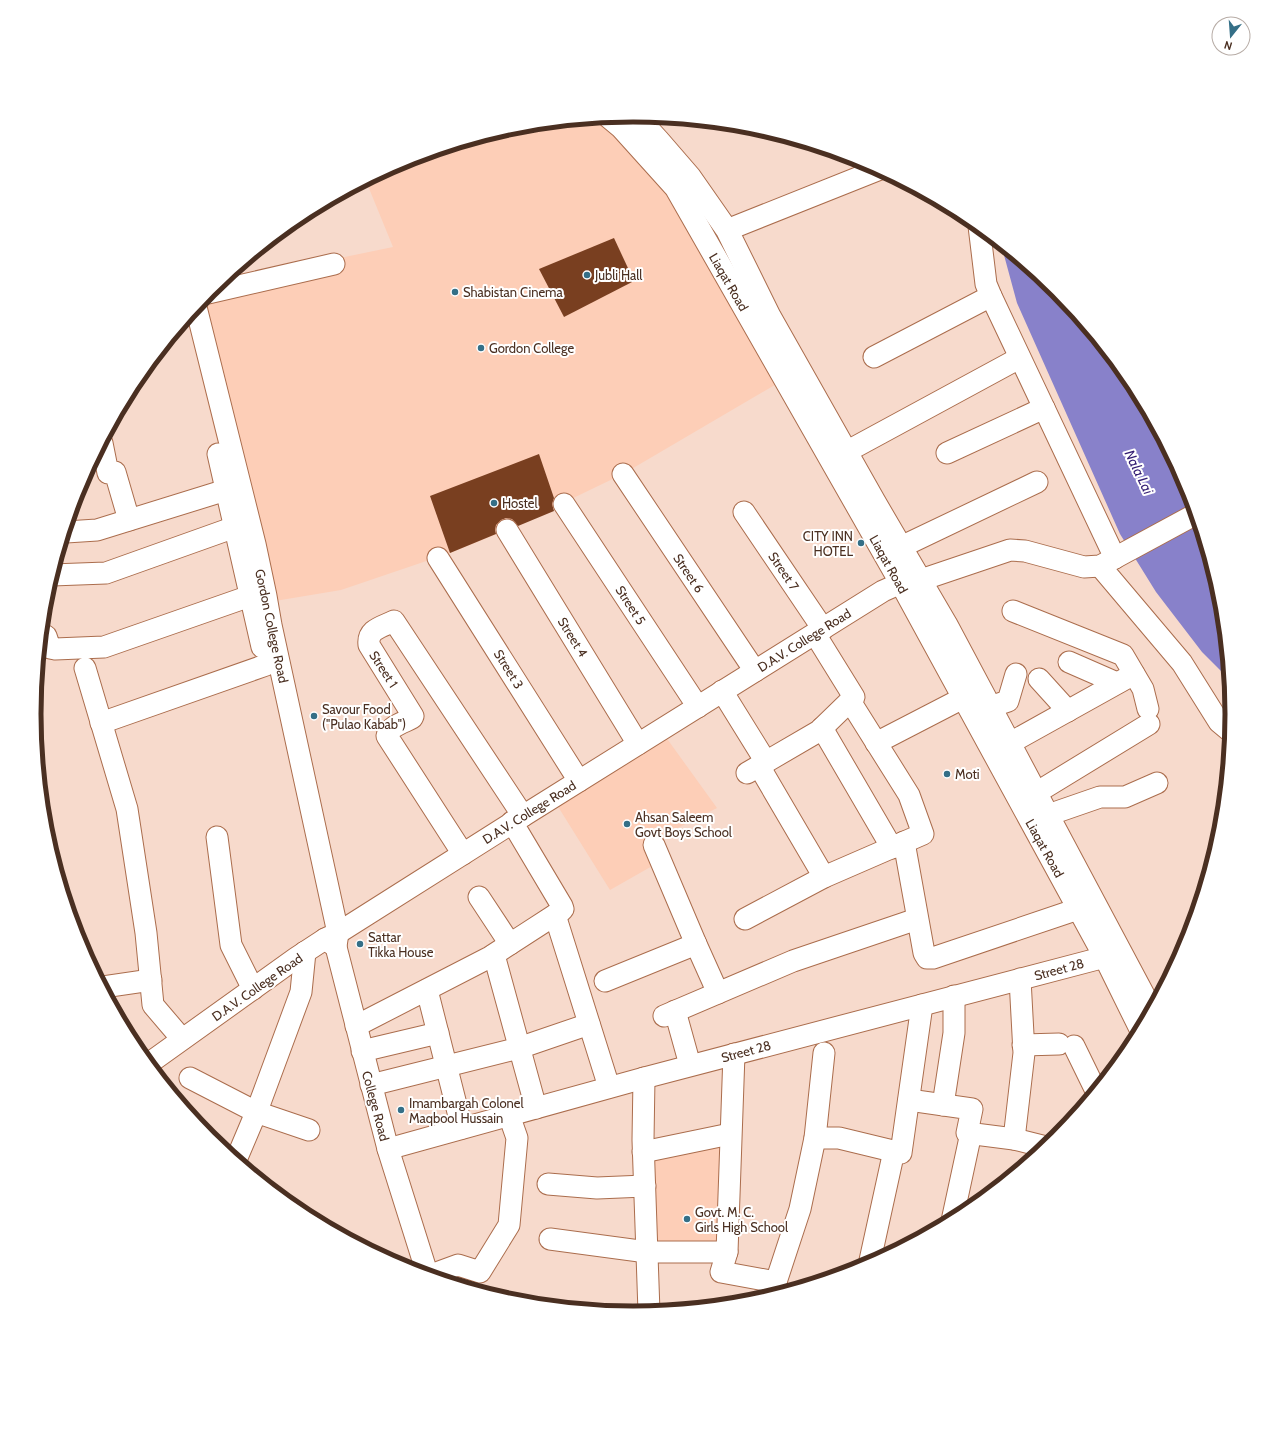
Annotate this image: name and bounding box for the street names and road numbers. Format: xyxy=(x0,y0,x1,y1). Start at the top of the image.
street label: Liaqat Road xyxy=(706,250,752,314)
street label: Liaqat Road xyxy=(866,532,912,596)
street label: Street 7 xyxy=(765,549,803,594)
street label: Street 6 xyxy=(670,550,708,596)
street label: Gordon College Road xyxy=(252,567,292,685)
street label: Street 5 xyxy=(612,582,650,628)
street label: D.A.V. College Road xyxy=(754,605,854,675)
street label: Street 4 xyxy=(555,614,592,660)
street label: Street 3 xyxy=(491,646,527,692)
street label: Street 1 xyxy=(366,648,402,690)
street label: D.A.V. College Road xyxy=(479,777,579,847)
street label: Liaqat Road xyxy=(1022,816,1068,880)
street label: D.A.V. College Road xyxy=(209,950,305,1024)
street label: Street 28 xyxy=(1032,955,1086,983)
street label: Street 28 xyxy=(719,1037,773,1065)
street label: College Road xyxy=(359,1069,393,1143)

